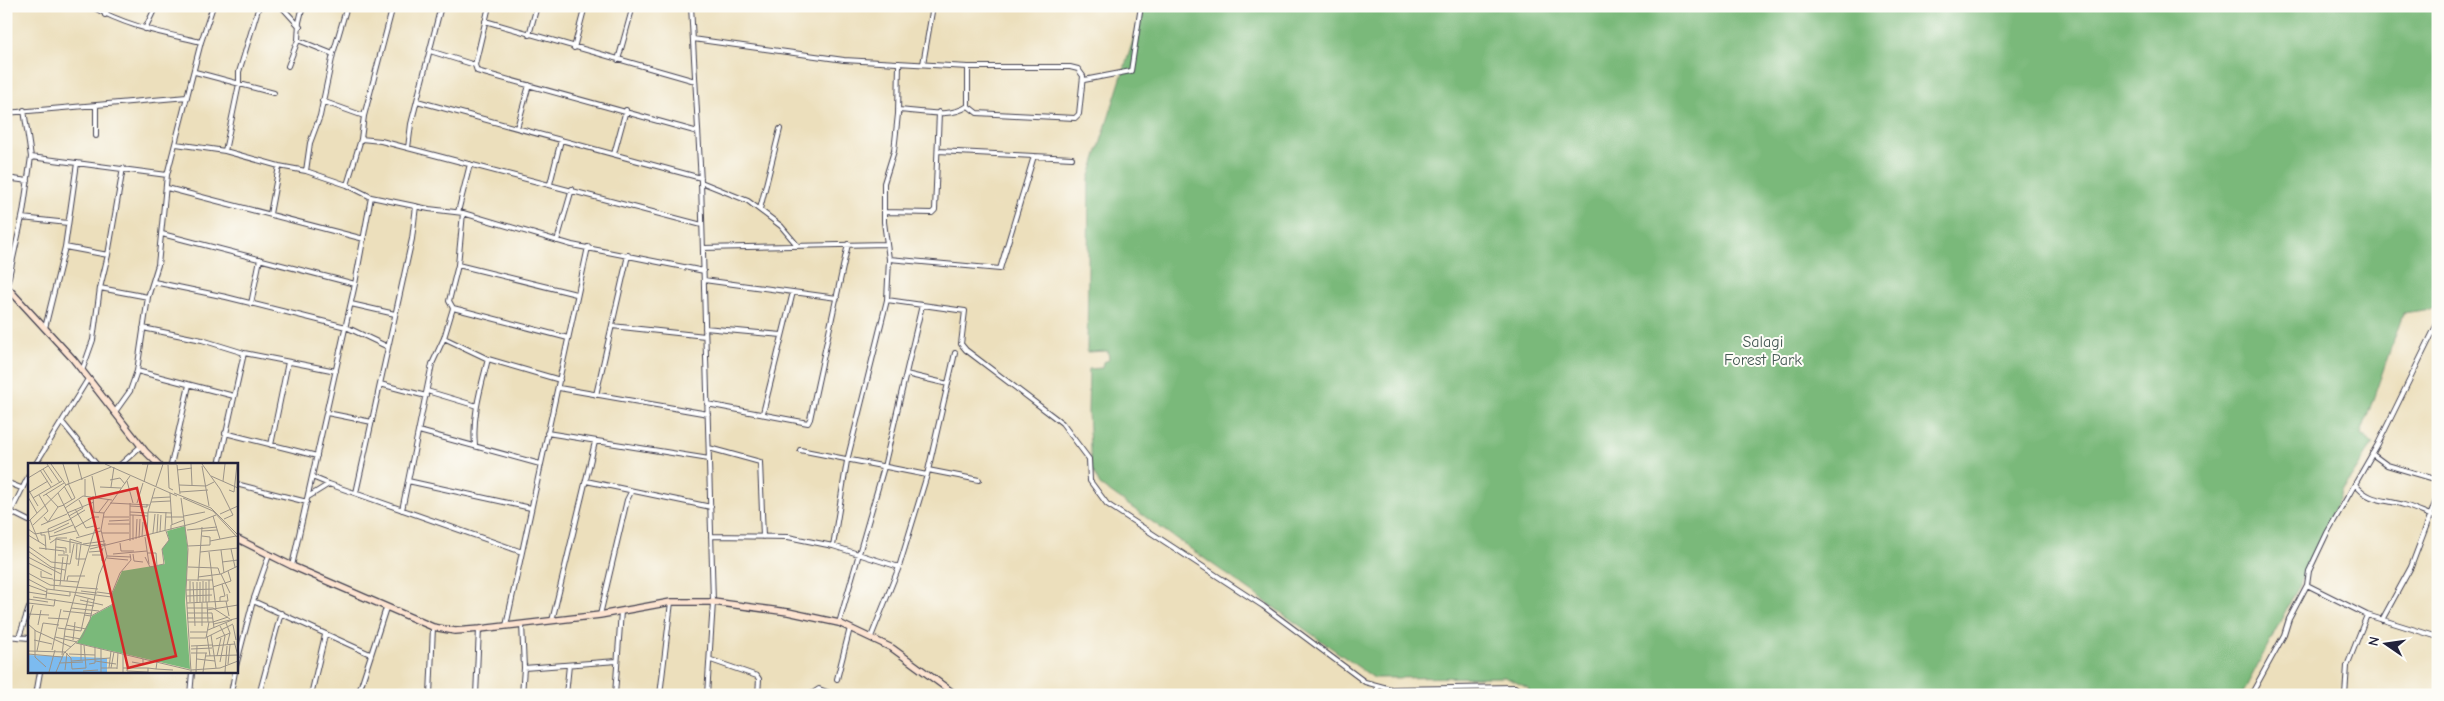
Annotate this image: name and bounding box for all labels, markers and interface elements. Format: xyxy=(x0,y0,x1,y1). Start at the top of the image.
park label: Salagi Forest Park xyxy=(1724,333,1802,369)
inset map xyxy=(28,463,238,674)
north arrow xyxy=(2362,618,2412,668)
text: N xyxy=(2365,635,2383,648)

